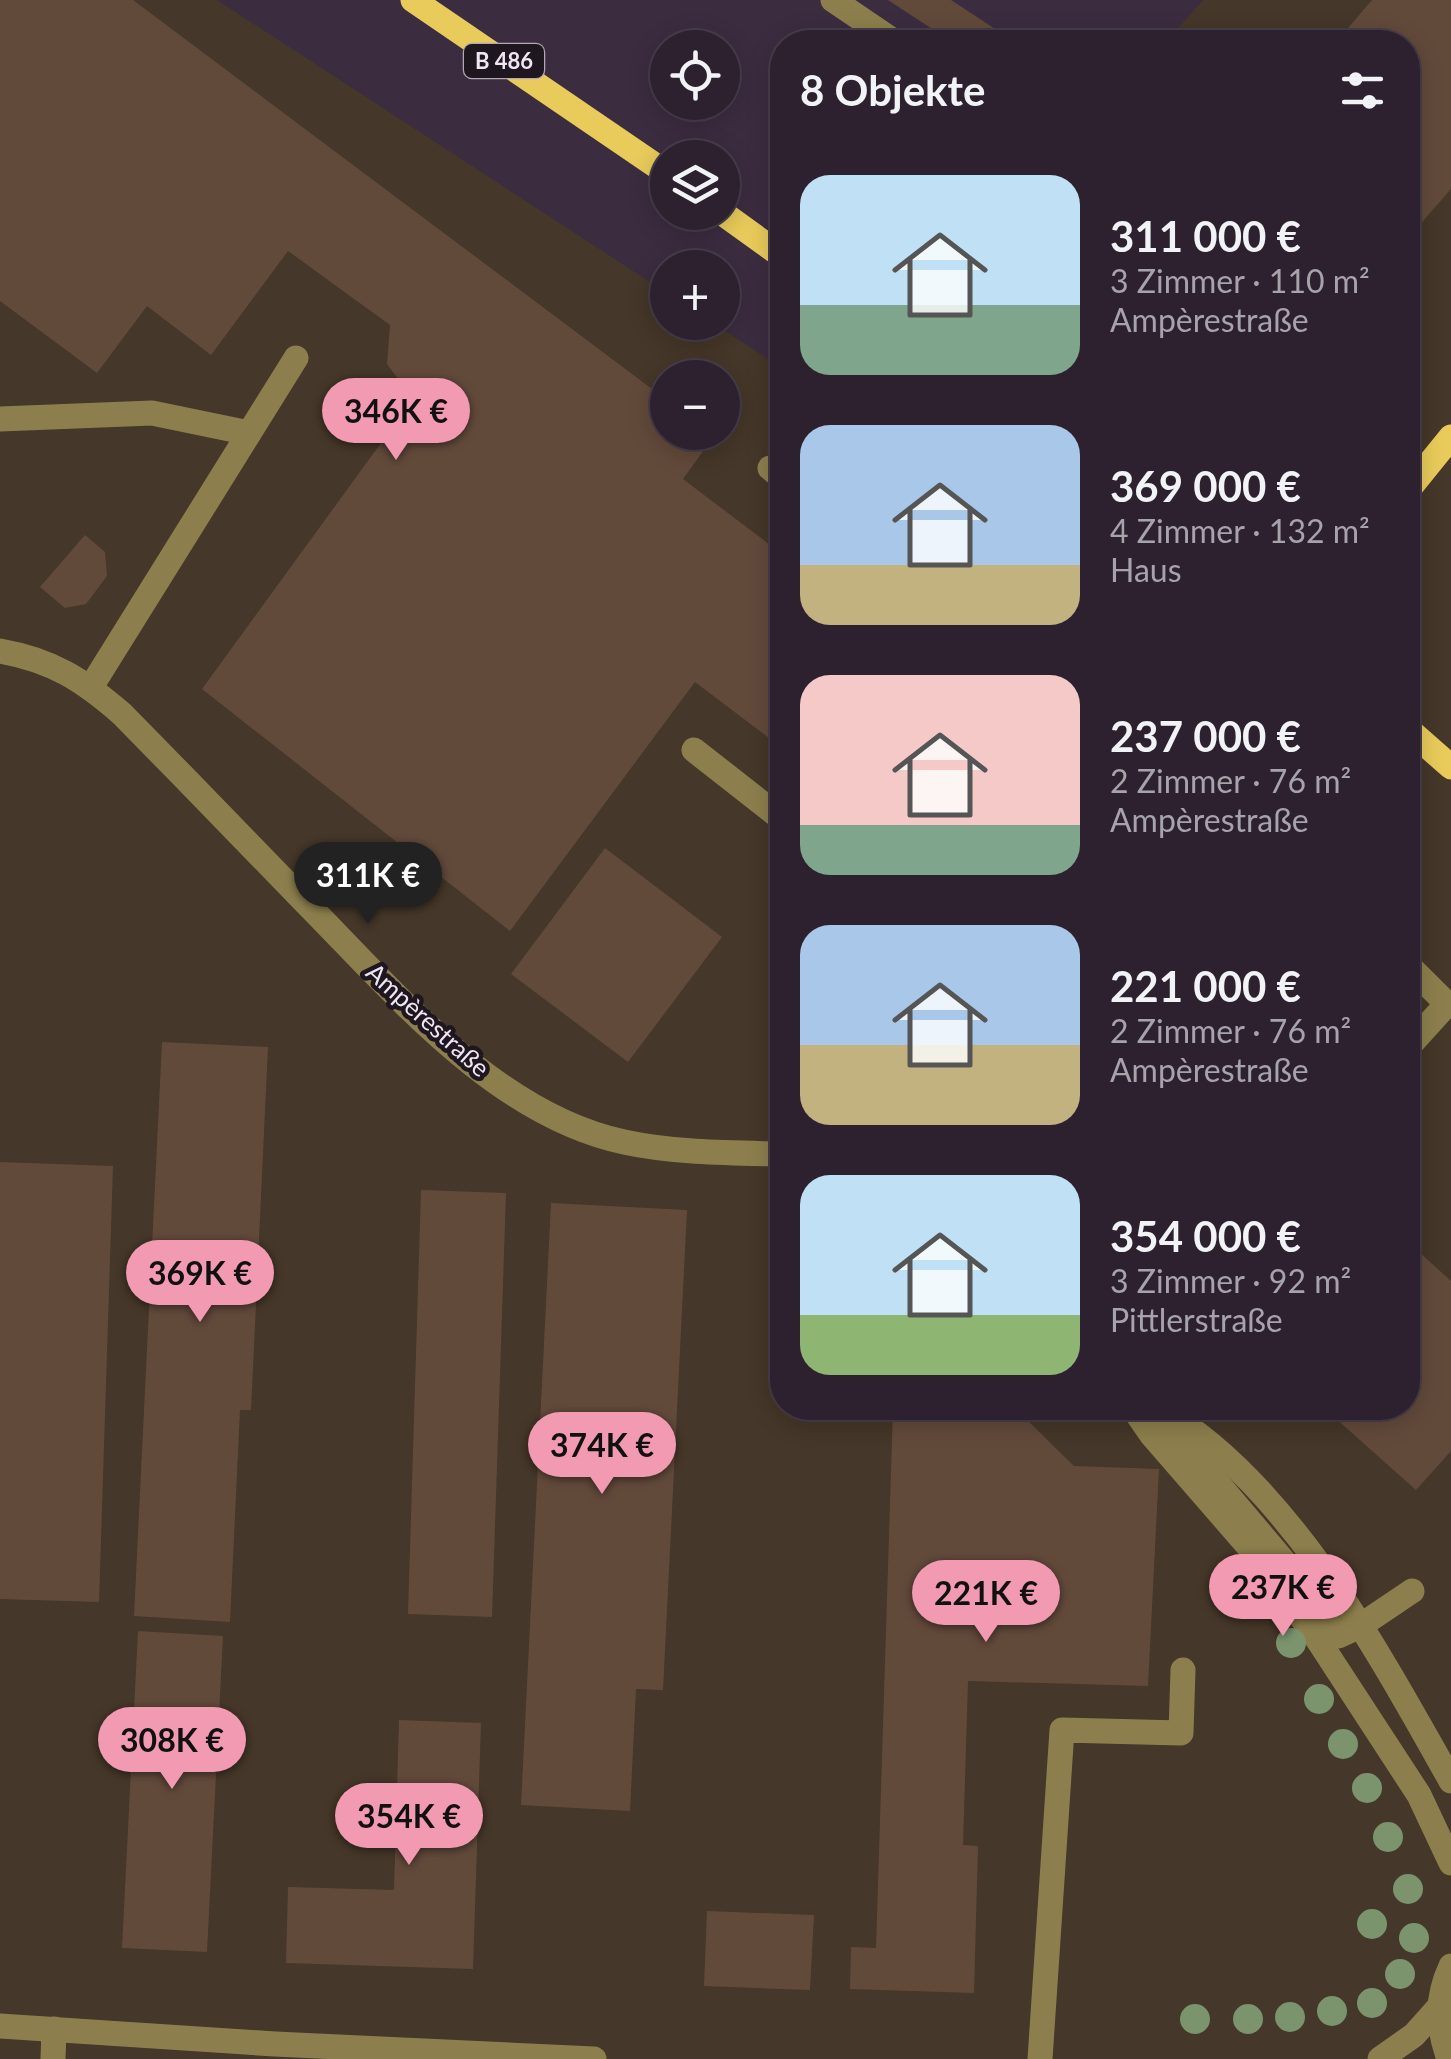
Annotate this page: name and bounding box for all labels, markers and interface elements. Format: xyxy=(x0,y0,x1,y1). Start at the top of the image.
map controls xyxy=(650,30,740,450)
button: locate xyxy=(650,30,740,120)
road number: B 486 xyxy=(464,44,544,78)
icon: filters xyxy=(1335,63,1390,118)
text: 8 Objekte xyxy=(800,65,985,115)
button: layers xyxy=(650,140,740,230)
text: 311 000 € xyxy=(1110,211,1301,261)
icon: home xyxy=(880,215,1000,335)
button: + xyxy=(650,250,740,340)
text: 3 Zimmer · 110 m² xyxy=(1110,261,1370,300)
text: Ampèrestraße xyxy=(1110,300,1309,339)
button: − xyxy=(650,360,740,450)
pin: 346K € xyxy=(315,378,477,463)
text: 346K € xyxy=(344,391,448,430)
text: 369 000 € xyxy=(1110,461,1301,511)
icon: home xyxy=(880,465,1000,585)
text: 4 Zimmer · 132 m² xyxy=(1110,511,1370,550)
text: Haus xyxy=(1110,550,1182,589)
text: 237 000 € xyxy=(1110,711,1301,761)
icon: home xyxy=(880,715,1000,835)
text: 2 Zimmer · 76 m² xyxy=(1110,761,1351,800)
text: Ampèrestraße xyxy=(1110,800,1309,839)
pin: 311K € xyxy=(287,842,449,927)
text: 311K € xyxy=(316,855,420,894)
street label: Ampèrestraße xyxy=(361,956,496,1082)
text: 221 000 € xyxy=(1110,961,1301,1011)
icon: home xyxy=(880,965,1000,1085)
text: 2 Zimmer · 76 m² xyxy=(1110,1011,1351,1050)
text: Ampèrestraße xyxy=(1110,1050,1309,1089)
text: 354 000 € xyxy=(1110,1211,1301,1261)
icon: home xyxy=(880,1215,1000,1335)
pin: 369K € xyxy=(119,1240,281,1325)
text: 369K € xyxy=(148,1253,252,1292)
text: 3 Zimmer · 92 m² xyxy=(1110,1261,1351,1300)
text: Pittlerstraße xyxy=(1110,1300,1283,1339)
pin: 374K € xyxy=(521,1412,683,1497)
text: 374K € xyxy=(550,1425,654,1464)
pin: 237K € xyxy=(1202,1554,1364,1639)
pin: 221K € xyxy=(905,1560,1067,1645)
text: 237K € xyxy=(1231,1567,1335,1606)
text: 221K € xyxy=(934,1573,1038,1612)
pin: 308K € xyxy=(91,1707,253,1792)
text: 308K € xyxy=(120,1720,224,1759)
pin: 354K € xyxy=(328,1783,490,1868)
text: 354K € xyxy=(357,1796,461,1835)

